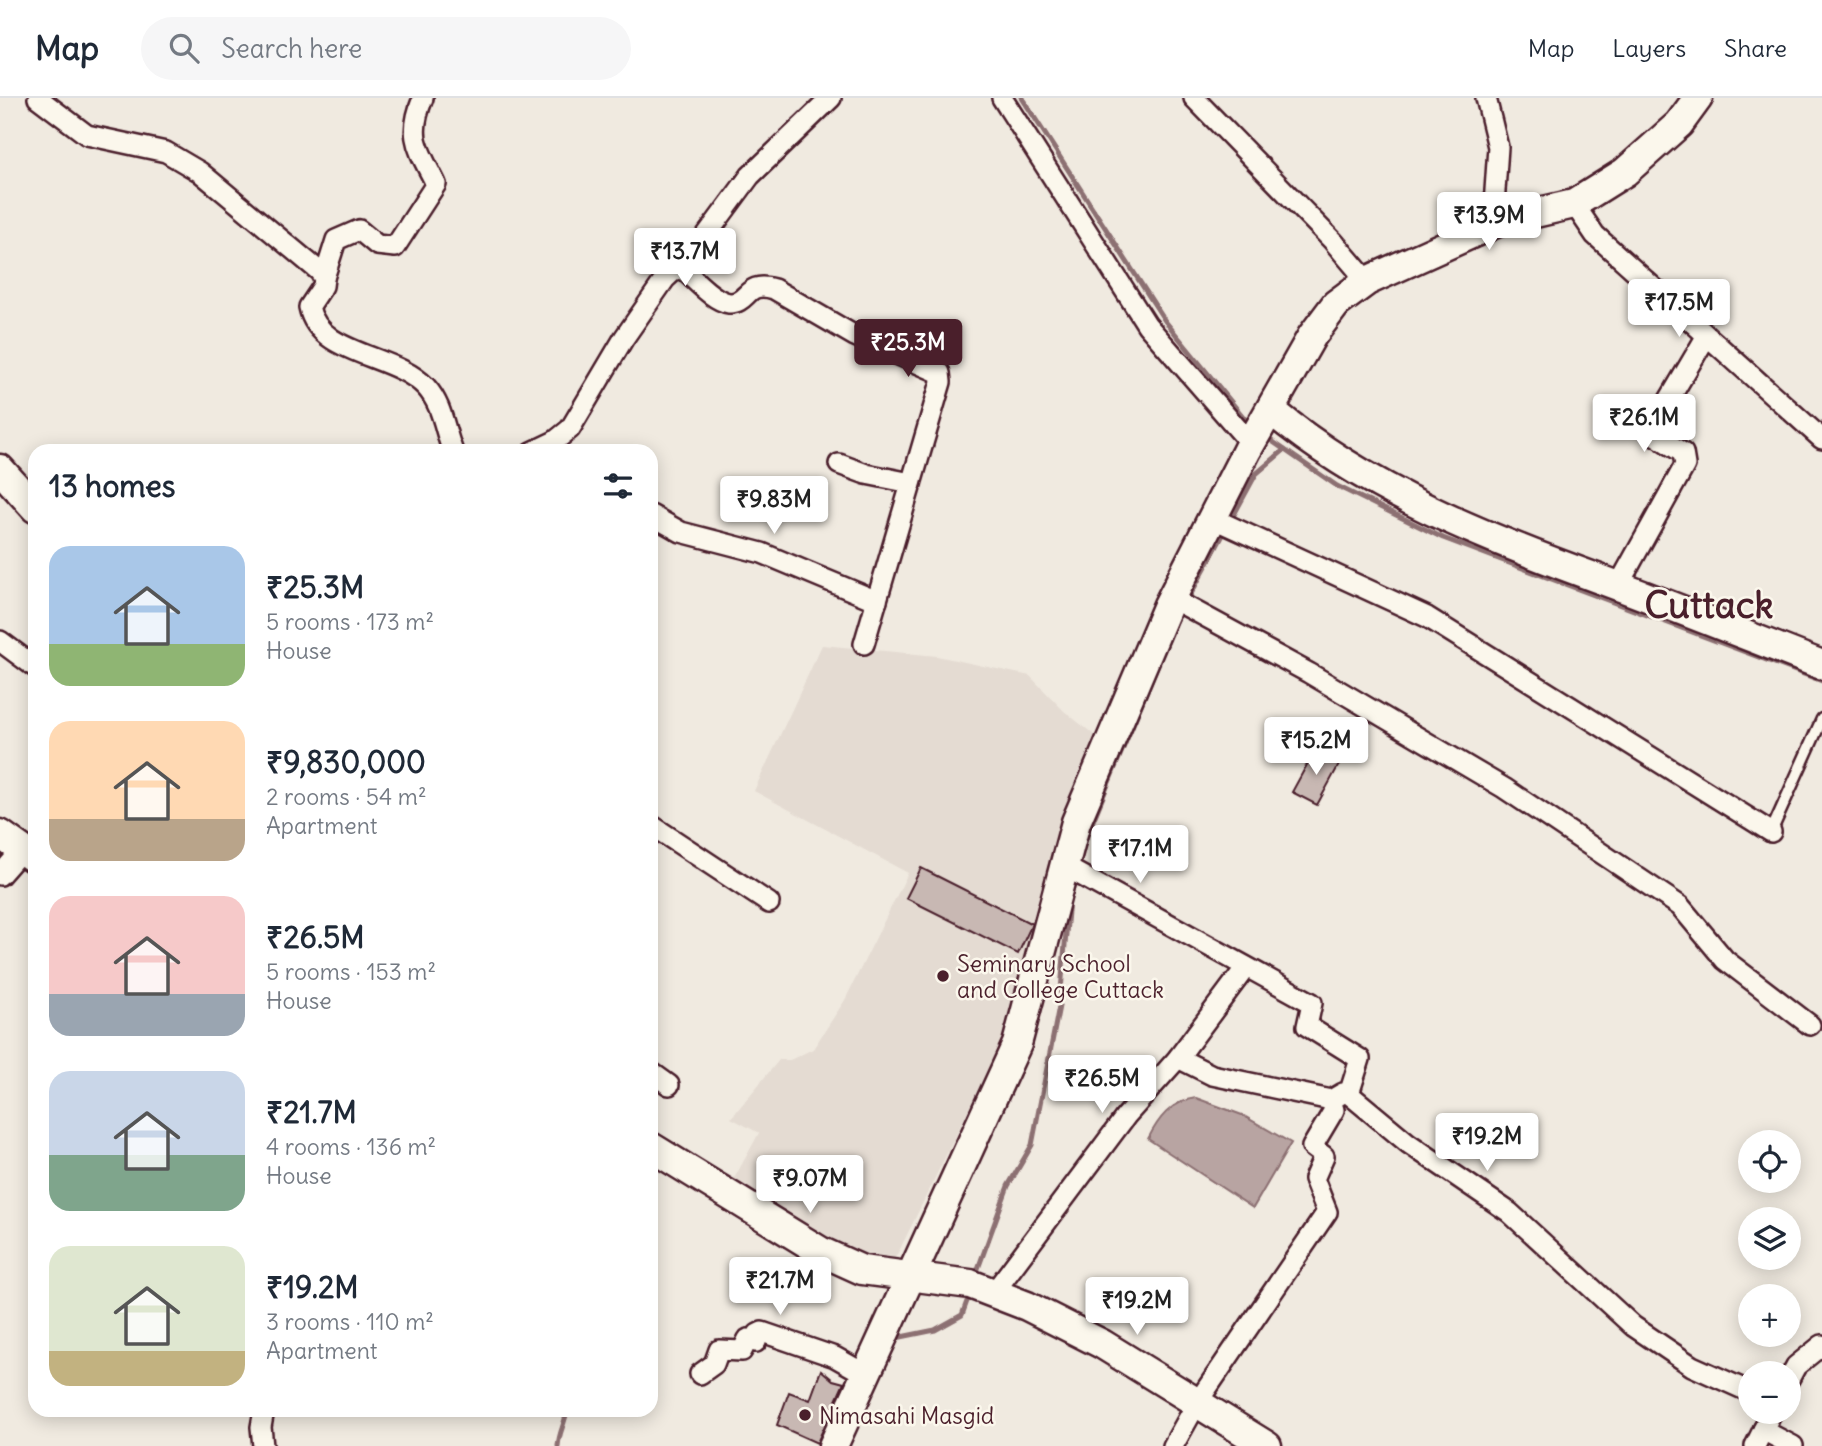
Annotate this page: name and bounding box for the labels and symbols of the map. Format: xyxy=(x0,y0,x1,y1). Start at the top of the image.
pin: ₹13.9M xyxy=(1432,192,1546,252)
pin: ₹13.7M xyxy=(628,228,742,288)
pin: ₹17.5M xyxy=(1622,280,1736,339)
pin: ₹25.3M xyxy=(851,320,965,379)
pin: ₹26.1M xyxy=(1587,394,1701,454)
pin: ₹9.83M xyxy=(717,476,831,536)
district label: Cuttack xyxy=(1645,582,1774,628)
pin: ₹15.2M xyxy=(1259,718,1373,777)
pin: ₹17.1M xyxy=(1083,826,1197,885)
place label: Seminary School and College Cuttack xyxy=(957,949,1164,1004)
marker: Seminary School and College Cuttack xyxy=(935,968,951,984)
pin: ₹26.5M xyxy=(1045,1056,1159,1115)
pin: ₹19.2M xyxy=(1430,1114,1544,1173)
pin: ₹9.07M xyxy=(753,1156,867,1215)
pin: ₹21.7M xyxy=(723,1258,837,1317)
pin: ₹19.2M xyxy=(1080,1278,1194,1337)
place label: Nimasahi Masgid xyxy=(819,1401,994,1430)
marker: Nimasahi Masgid xyxy=(797,1407,813,1423)

